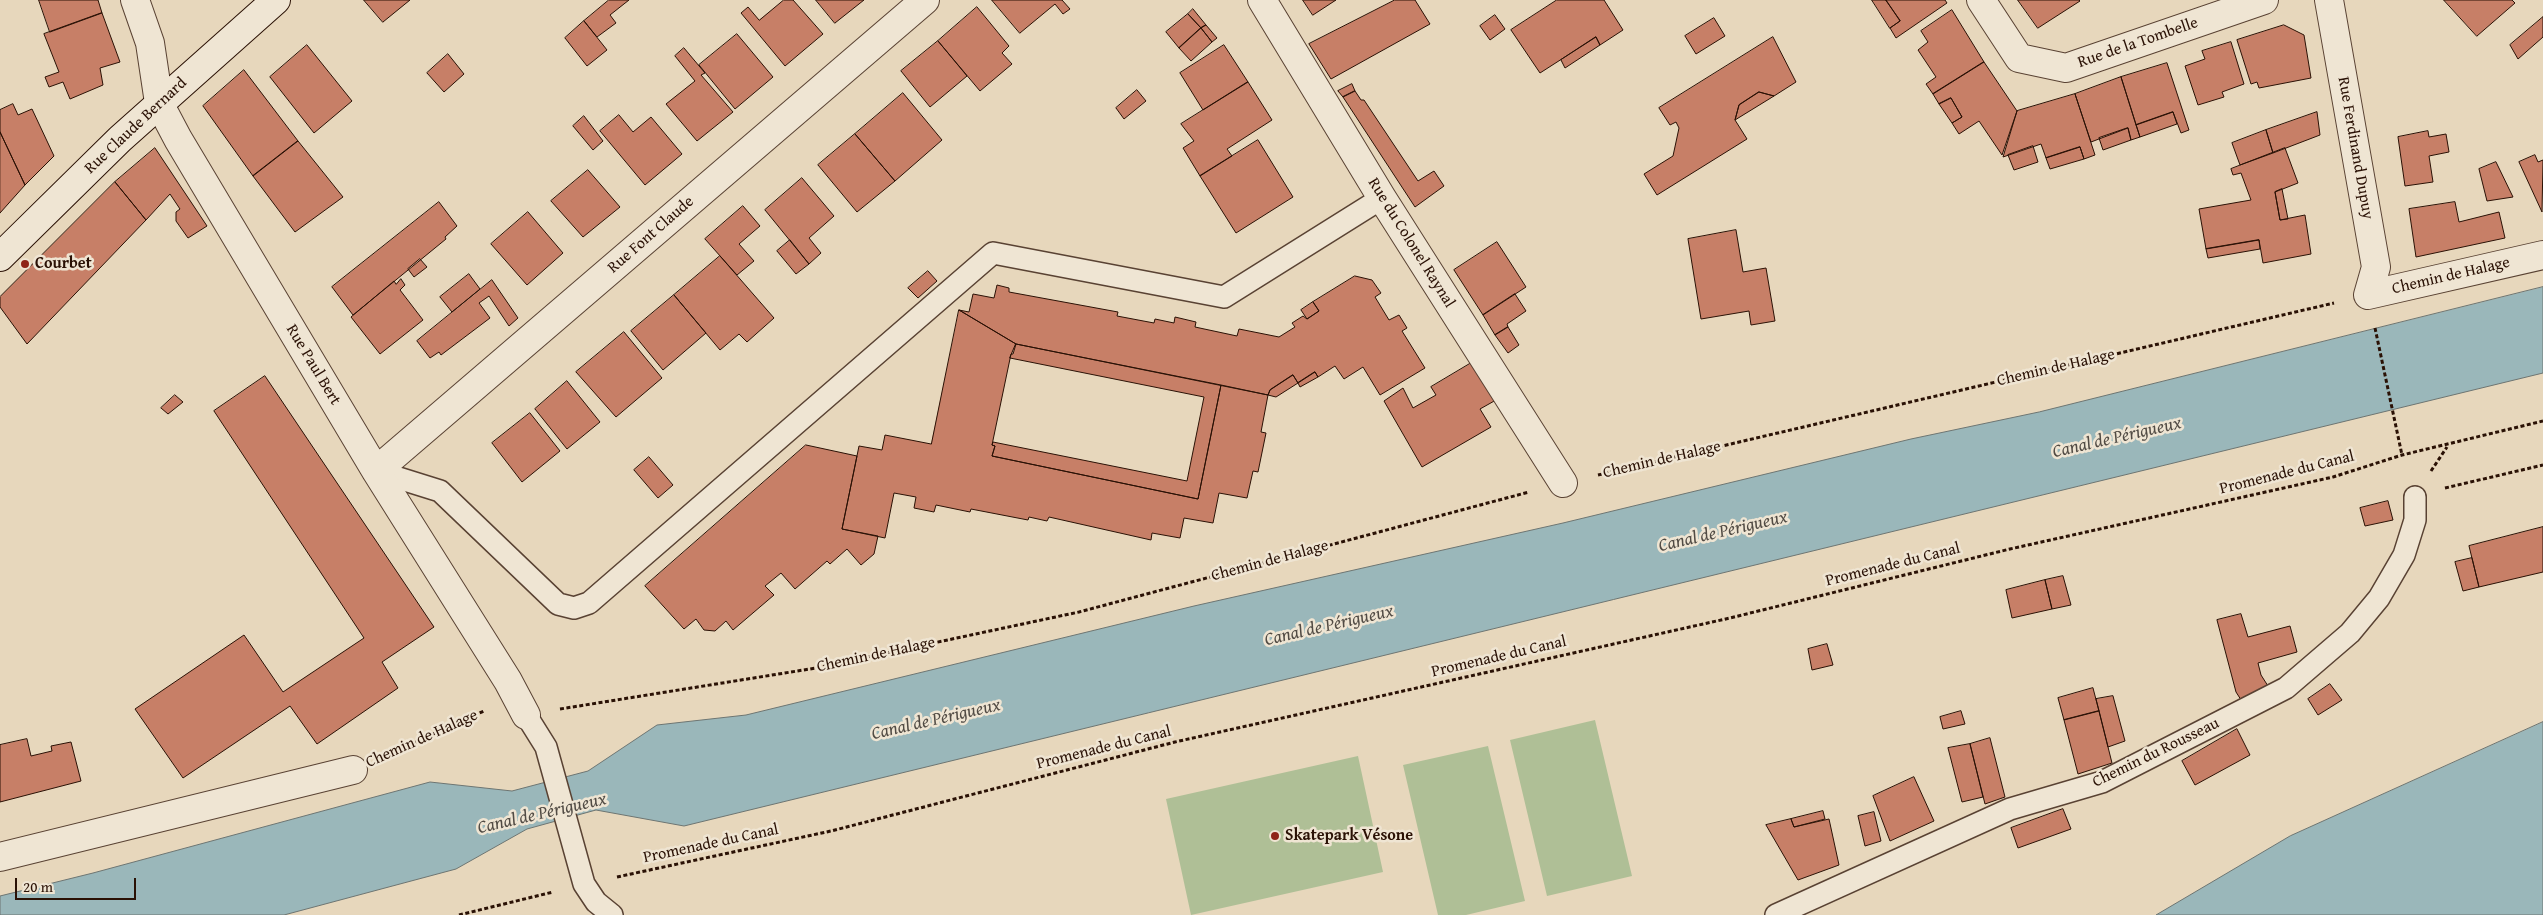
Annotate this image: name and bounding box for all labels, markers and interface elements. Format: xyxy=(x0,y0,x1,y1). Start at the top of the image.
street label: Rue de la Tombelle xyxy=(2075,13,2201,73)
street label: Rue Claude Bernard xyxy=(81,74,191,178)
street label: Rue Ferdinand Dupuy xyxy=(2333,75,2377,221)
street label: Rue du Colonel Raynal xyxy=(1363,175,1459,311)
street label: Rue Font Claude xyxy=(604,192,698,278)
street label: Chemin de Halage xyxy=(2390,253,2512,299)
place label: Courbet xyxy=(35,254,92,274)
marker: Courbet xyxy=(19,258,31,270)
street label: Rue Paul Bert xyxy=(281,321,345,409)
street label: Chemin de Halage xyxy=(1995,345,2117,391)
water label: Canal de Périgueux xyxy=(2051,413,2183,463)
street label: Chemin de Halage xyxy=(1601,437,1723,483)
street label: Promenade du Canal xyxy=(2218,447,2356,499)
water label: Canal de Périgueux xyxy=(1657,507,1789,557)
street label: Chemin de Halage xyxy=(1209,536,1331,586)
street label: Promenade du Canal xyxy=(1824,539,1962,591)
water label: Canal de Périgueux xyxy=(1263,601,1395,651)
street label: Promenade du Canal xyxy=(1430,632,1568,682)
street label: Chemin de Halage xyxy=(815,633,937,677)
water label: Canal de Périgueux xyxy=(870,695,1002,745)
street label: Chemin de Halage xyxy=(363,706,481,772)
street label: Chemin du Rousseau xyxy=(2090,714,2222,792)
street label: Promenade du Canal xyxy=(1035,722,1173,774)
water label: Canal de Périgueux xyxy=(476,789,608,839)
street label: Promenade du Canal xyxy=(642,820,780,868)
place label: Skatepark Vésone xyxy=(1285,826,1413,846)
marker: Skatepark Vésone xyxy=(1269,830,1281,842)
scale bar xyxy=(18,868,139,900)
text: 20 m xyxy=(23,876,53,897)

